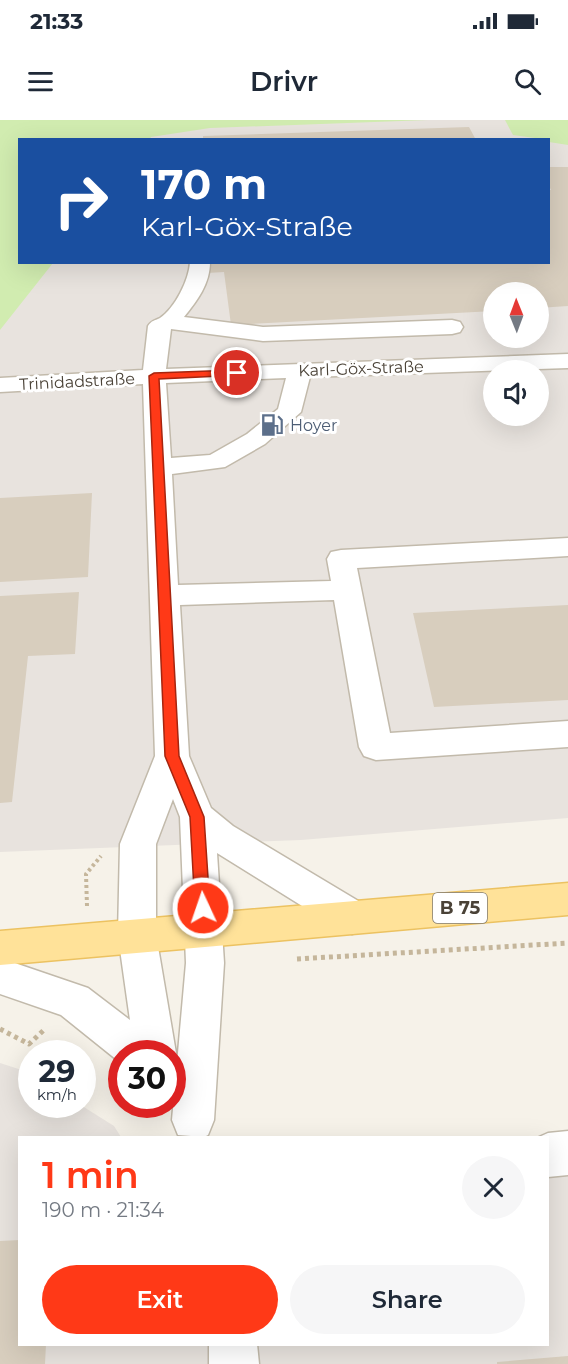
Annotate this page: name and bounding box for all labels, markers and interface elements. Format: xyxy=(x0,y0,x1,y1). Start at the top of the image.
text: 21:33 xyxy=(30,8,83,35)
icon: menu xyxy=(24,65,57,98)
text: Drivr xyxy=(250,65,318,98)
icon: search xyxy=(511,65,544,98)
text: 170 m xyxy=(141,158,267,210)
icon: right xyxy=(42,162,120,240)
text: Karl-Göx-Straße xyxy=(141,210,353,243)
north arrow xyxy=(483,282,549,348)
map controls xyxy=(483,282,549,426)
pin xyxy=(211,347,262,398)
icon: arrive xyxy=(220,356,253,389)
street label: Karl-Göx-Straße xyxy=(298,357,424,380)
button: sound xyxy=(483,360,549,426)
street label: Trinidadstraße xyxy=(19,369,135,394)
fuel station icon: Hoyer xyxy=(259,412,285,438)
place label: Hoyer xyxy=(290,416,337,435)
position arrow xyxy=(171,876,235,940)
road number: B 75 xyxy=(433,893,487,923)
speed limit sign: 30 xyxy=(108,1040,186,1118)
text: 29 xyxy=(39,1053,75,1090)
text: km/h xyxy=(37,1085,77,1104)
text: 1 min xyxy=(42,1153,139,1197)
button: close xyxy=(462,1156,525,1219)
text: 190 m · 21:34 xyxy=(42,1198,164,1222)
button: Exit xyxy=(42,1265,278,1334)
button: Share xyxy=(290,1265,525,1334)

